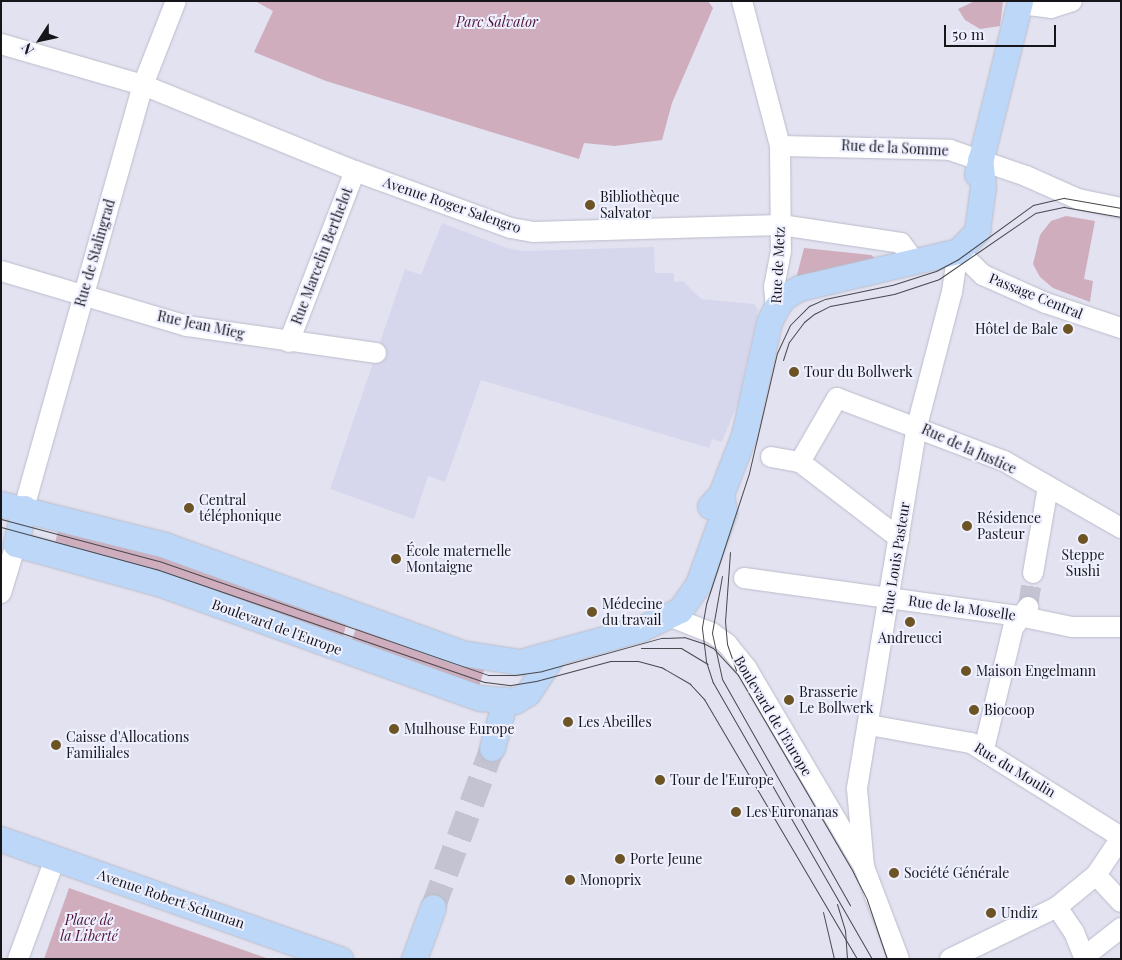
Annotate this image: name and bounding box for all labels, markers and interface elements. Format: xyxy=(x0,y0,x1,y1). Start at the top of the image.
park label: Parc Salvator xyxy=(456,14,538,30)
north arrow xyxy=(15,15,65,65)
scale bar xyxy=(947,15,1060,47)
text: 50 m xyxy=(952,24,984,44)
text: N xyxy=(17,39,38,58)
street label: Rue de la Somme xyxy=(841,137,949,159)
street label: Avenue Roger Salengro xyxy=(381,173,523,237)
street label: Rue Marcelin Berthelot xyxy=(288,185,356,327)
place label: Bibliothèque Salvator xyxy=(600,189,680,222)
street label: Rue de Stalingrad xyxy=(72,197,118,309)
marker: Bibliothèque Salvator xyxy=(584,199,596,211)
street label: Rue de Metz xyxy=(768,226,788,304)
street label: Passage Central xyxy=(987,270,1085,322)
street label: Rue Jean Mieg xyxy=(156,308,246,342)
place label: Hôtel de Bale xyxy=(975,321,1058,337)
marker: Hôtel de Bale xyxy=(1062,323,1074,335)
place label: Tour du Bollwerk xyxy=(804,364,913,380)
marker: Tour du Bollwerk xyxy=(788,366,800,378)
street label: Rue de la Justice xyxy=(919,420,1019,478)
place label: Central téléphonique xyxy=(199,492,282,524)
street label: Rue Louis Pasteur xyxy=(879,501,913,615)
marker: Central téléphonique xyxy=(183,502,195,514)
place label: Résidence Pasteur xyxy=(977,510,1041,542)
marker: Résidence Pasteur xyxy=(961,520,973,532)
marker: Steppe Sushi xyxy=(1077,533,1089,545)
place label: École maternelle Montaigne xyxy=(406,543,511,576)
place label: Steppe Sushi xyxy=(1062,547,1104,580)
marker: École maternelle Montaigne xyxy=(390,553,402,565)
street label: Rue de la Moselle xyxy=(907,592,1017,624)
street label: Boulevard de l'Europe xyxy=(209,596,345,658)
place label: Médecine du travail xyxy=(602,596,663,628)
marker: Médecine du travail xyxy=(586,606,598,618)
marker: Andreucci xyxy=(904,616,916,628)
place label: Andreucci xyxy=(878,630,942,646)
street label: Boulevard de l'Europe xyxy=(730,653,816,779)
place label: Maison Engelmann xyxy=(976,663,1096,679)
marker: Maison Engelmann xyxy=(960,665,972,677)
place label: Brasserie Le Bollwerk xyxy=(799,684,873,716)
marker: Brasserie Le Bollwerk xyxy=(783,694,795,706)
place label: Biocoop xyxy=(984,702,1035,718)
marker: Biocoop xyxy=(968,704,980,716)
place label: Les Abeilles xyxy=(578,714,652,730)
marker: Les Abeilles xyxy=(562,716,574,728)
place label: Mulhouse Europe xyxy=(404,721,515,737)
marker: Mulhouse Europe xyxy=(388,723,400,735)
place label: Caisse d'Allocations Familiales xyxy=(66,729,189,762)
marker: Caisse d'Allocations Familiales xyxy=(50,739,62,751)
street label: Rue du Moulin xyxy=(971,739,1059,801)
place label: Tour de l'Europe xyxy=(670,772,774,788)
marker: Tour de l'Europe xyxy=(654,774,666,786)
place label: Les Euronanas xyxy=(746,804,838,820)
marker: Les Euronanas xyxy=(730,806,742,818)
place label: Porte Jeune xyxy=(630,851,702,867)
marker: Porte Jeune xyxy=(614,853,626,865)
place label: Société Générale xyxy=(904,865,1009,881)
street label: Avenue Robert Schuman xyxy=(95,866,247,932)
marker: Société Générale xyxy=(888,867,900,879)
place label: Monoprix xyxy=(580,872,641,888)
marker: Monoprix xyxy=(564,874,576,886)
place label: Undiz xyxy=(1001,905,1038,921)
marker: Undiz xyxy=(985,907,997,919)
park label: Place de la Liberté xyxy=(60,912,118,944)

